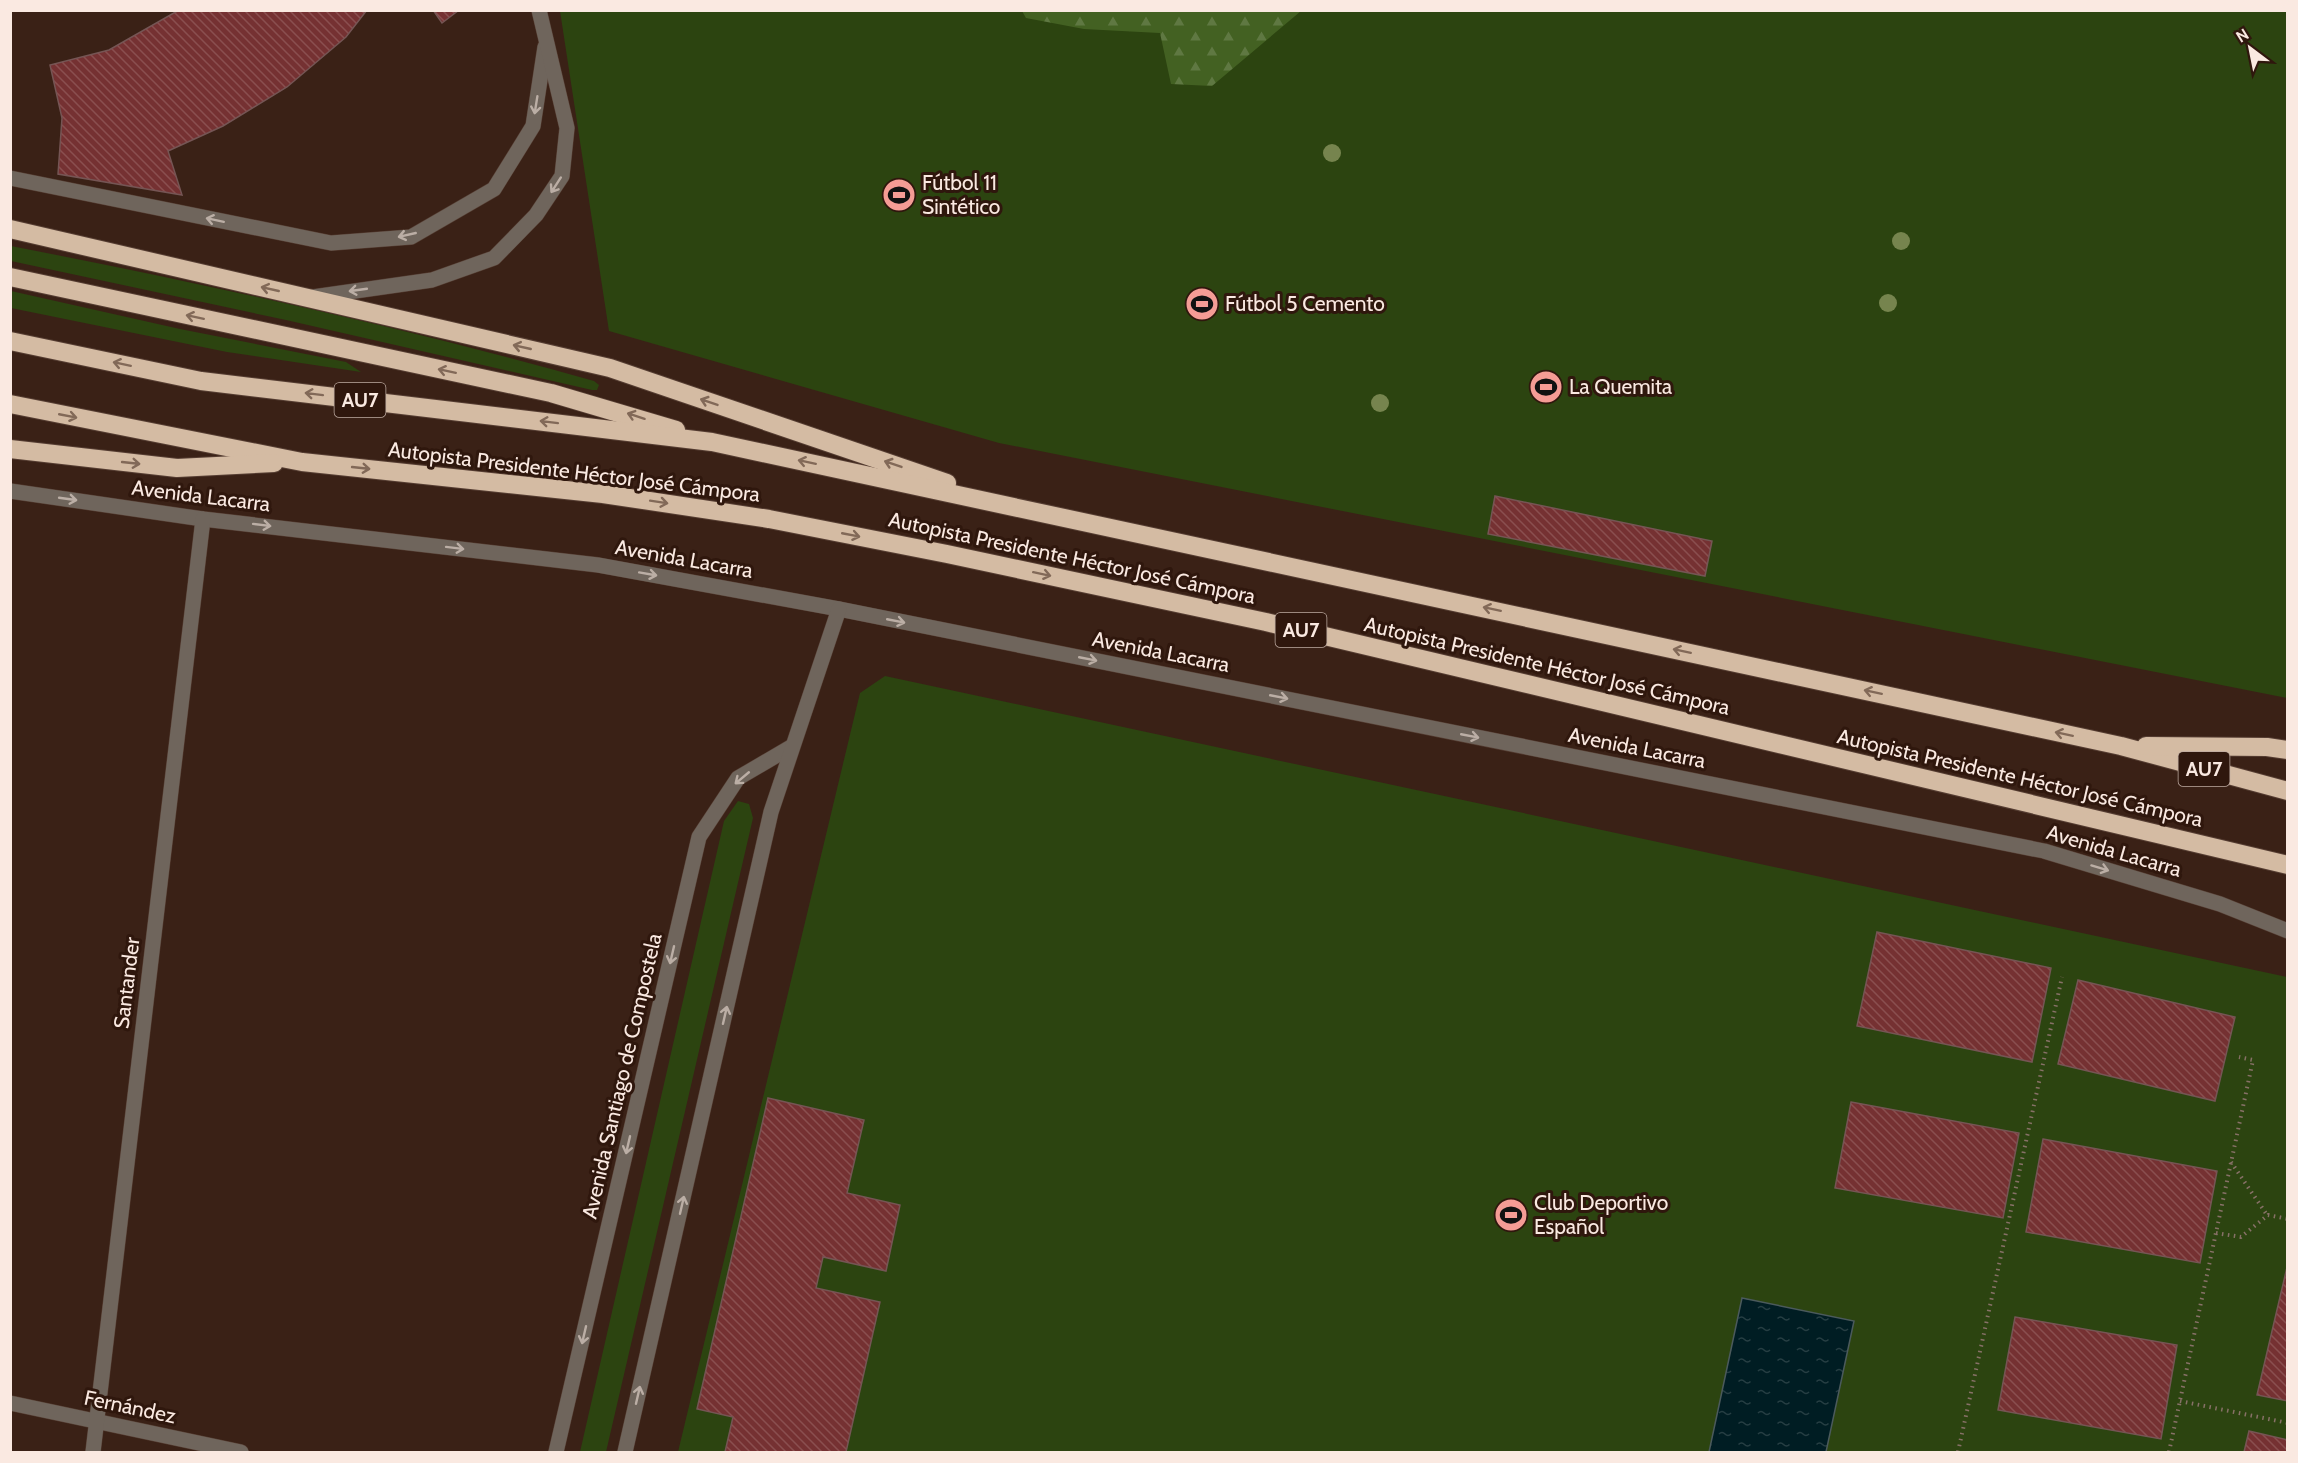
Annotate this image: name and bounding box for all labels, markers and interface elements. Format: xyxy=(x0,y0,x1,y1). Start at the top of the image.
north arrow xyxy=(2220,18,2280,78)
text: N xyxy=(2232,25,2252,47)
one-way arrow xyxy=(531,94,542,114)
place label: Fútbol 11 Sintético xyxy=(922,170,1000,219)
one-way arrow xyxy=(550,176,563,193)
sports icon: Fútbol 11 Sintético xyxy=(881,177,917,213)
one-way arrow xyxy=(206,214,225,225)
one-way arrow xyxy=(398,230,417,242)
one-way arrow xyxy=(261,283,281,294)
one-way arrow xyxy=(349,285,369,296)
sports icon: Fútbol 5 Cemento xyxy=(1184,286,1220,322)
place label: Fútbol 5 Cemento xyxy=(1225,291,1385,316)
one-way arrow xyxy=(185,310,204,322)
one-way arrow xyxy=(512,341,531,353)
one-way arrow xyxy=(112,358,132,369)
one-way arrow xyxy=(438,365,457,376)
sports icon: La Quemita xyxy=(1528,369,1564,405)
place label: La Quemita xyxy=(1569,374,1672,399)
road number: AU7 xyxy=(334,383,386,417)
one-way arrow xyxy=(305,388,325,399)
one-way arrow xyxy=(700,395,719,406)
one-way arrow xyxy=(627,410,646,421)
one-way arrow xyxy=(58,411,77,422)
one-way arrow xyxy=(540,416,560,427)
street label: Autopista Presidente Héctor José Cámpora xyxy=(387,436,761,507)
one-way arrow xyxy=(798,456,817,467)
one-way arrow xyxy=(121,458,141,469)
one-way arrow xyxy=(884,458,903,469)
one-way arrow xyxy=(350,463,370,474)
street label: Avenida Lacarra xyxy=(130,475,272,516)
one-way arrow xyxy=(58,494,78,505)
one-way arrow xyxy=(648,497,668,508)
street label: Autopista Presidente Héctor José Cámpora xyxy=(886,506,1258,609)
one-way arrow xyxy=(251,520,271,531)
one-way arrow xyxy=(840,530,860,541)
street label: Avenida Lacarra xyxy=(613,534,755,583)
one-way arrow xyxy=(445,543,465,554)
one-way arrow xyxy=(638,569,658,580)
one-way arrow xyxy=(1032,569,1051,580)
one-way arrow xyxy=(1483,603,1502,614)
street label: Autopista Presidente Héctor José Cámpora xyxy=(1362,611,1732,720)
road number: AU7 xyxy=(1276,613,1326,647)
one-way arrow xyxy=(886,616,906,627)
street label: Avenida Lacarra xyxy=(1090,626,1232,677)
one-way arrow xyxy=(1673,644,1692,656)
one-way arrow xyxy=(1077,654,1097,665)
one-way arrow xyxy=(1864,686,1883,697)
one-way arrow xyxy=(1269,692,1288,704)
street label: Avenida Lacarra xyxy=(1566,722,1708,773)
street label: Autopista Presidente Héctor José Cámpora xyxy=(1835,723,2205,832)
one-way arrow xyxy=(2054,727,2073,739)
one-way arrow xyxy=(1460,731,1479,742)
road number: AU7 xyxy=(2178,752,2230,786)
one-way arrow xyxy=(735,771,750,785)
street label: Avenida Lacarra xyxy=(2044,819,2184,882)
one-way arrow xyxy=(2090,863,2109,874)
street label: Avenida Santiago de Compostela xyxy=(576,931,667,1221)
street label: Santander xyxy=(108,935,145,1030)
one-way arrow xyxy=(665,946,677,965)
one-way arrow xyxy=(720,1006,731,1025)
one-way arrow xyxy=(621,1136,633,1155)
place label: Club Deportivo Español xyxy=(1534,1190,1668,1239)
one-way arrow xyxy=(676,1196,688,1215)
sports icon: Club Deportivo Español xyxy=(1493,1197,1529,1233)
one-way arrow xyxy=(577,1325,589,1344)
street label: Fernández xyxy=(82,1385,178,1428)
one-way arrow xyxy=(633,1386,645,1405)

